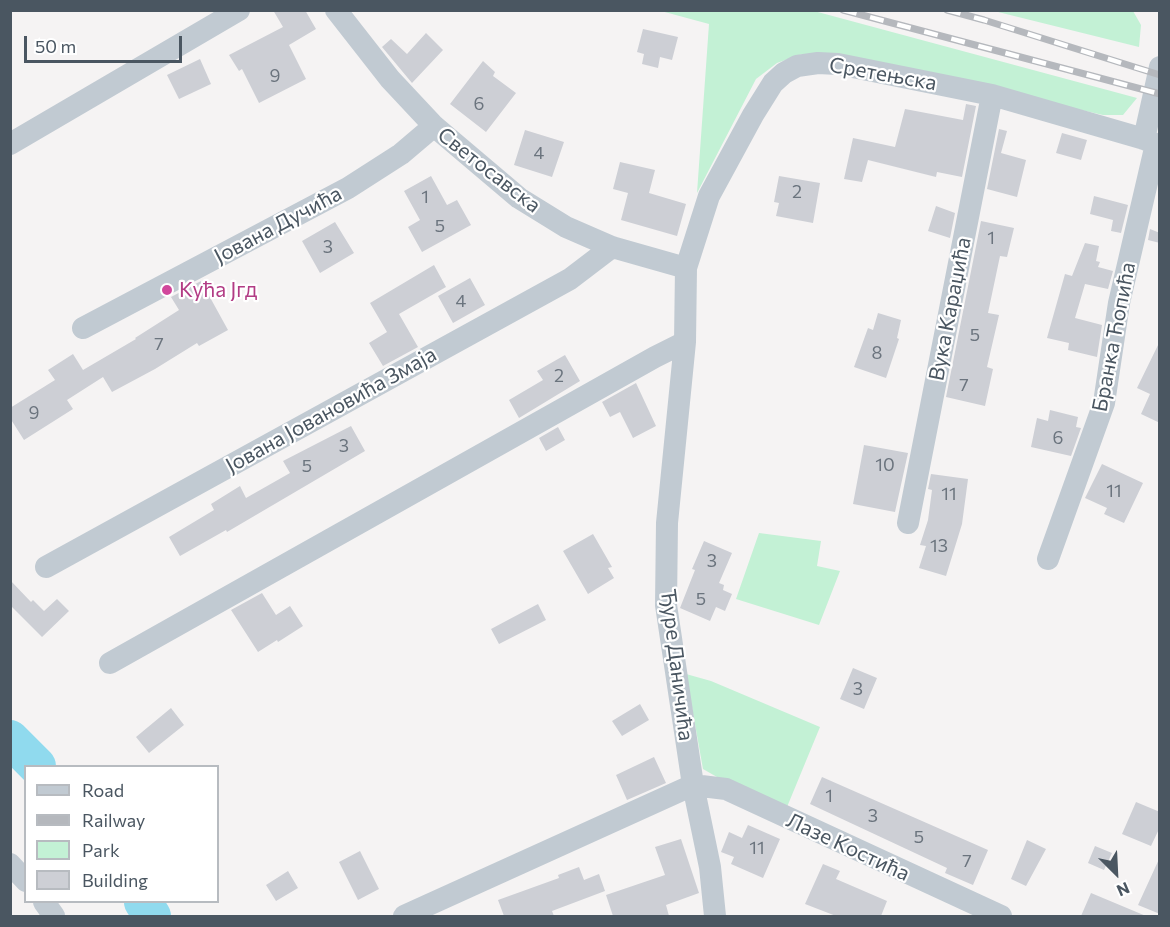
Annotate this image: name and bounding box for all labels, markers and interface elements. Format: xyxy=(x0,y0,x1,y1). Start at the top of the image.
scale bar xyxy=(27,24,184,62)
text: 50 m xyxy=(35,35,76,57)
street label: Сретењска xyxy=(827,52,939,96)
house number: 9 xyxy=(270,65,280,87)
house number: 6 xyxy=(474,93,484,115)
street label: Светосавска xyxy=(432,122,546,218)
house number: 4 xyxy=(534,142,544,164)
street label: Јована Дучића xyxy=(210,181,346,269)
house number: 2 xyxy=(792,181,802,203)
house number: 1 xyxy=(421,186,429,208)
house number: 5 xyxy=(435,215,445,237)
house number: 1 xyxy=(987,227,995,249)
street label: Вука Караџића xyxy=(924,235,976,383)
house number: 3 xyxy=(323,236,333,258)
street label: Бранка Ћопића xyxy=(1087,260,1141,414)
place label: Кућа Јгд xyxy=(179,277,257,303)
marker: Кућа Јгд xyxy=(160,283,174,297)
house number: 4 xyxy=(456,290,466,312)
house number: 5 xyxy=(970,324,980,346)
house number: 7 xyxy=(154,333,164,355)
street label: Јована Јовановића Змаја xyxy=(221,342,441,478)
house number: 8 xyxy=(872,342,882,364)
house number: 2 xyxy=(554,365,564,387)
house number: 7 xyxy=(959,374,969,396)
house number: 9 xyxy=(29,402,39,424)
house number: 6 xyxy=(1053,427,1063,449)
house number: 3 xyxy=(339,435,349,457)
house number: 10 xyxy=(875,454,895,476)
house number: 5 xyxy=(302,455,312,477)
house number: 11 xyxy=(1106,480,1122,502)
house number: 11 xyxy=(941,483,957,505)
house number: 13 xyxy=(930,535,948,557)
house number: 3 xyxy=(707,550,717,572)
street label: Ђуре Даничића xyxy=(655,588,699,742)
house number: 5 xyxy=(696,588,706,610)
house number: 3 xyxy=(853,678,863,700)
legend xyxy=(24,765,219,903)
text: Road xyxy=(82,779,124,801)
house number: 1 xyxy=(825,785,833,807)
house number: 3 xyxy=(868,805,878,827)
street label: Лазе Костића xyxy=(782,807,914,887)
text: Railway xyxy=(82,809,145,831)
house number: 5 xyxy=(914,826,924,848)
house number: 11 xyxy=(749,837,765,859)
text: Park xyxy=(82,839,120,861)
north arrow xyxy=(1086,843,1146,903)
house number: 7 xyxy=(962,850,972,872)
text: Building xyxy=(82,869,148,891)
text: N xyxy=(1114,879,1133,901)

